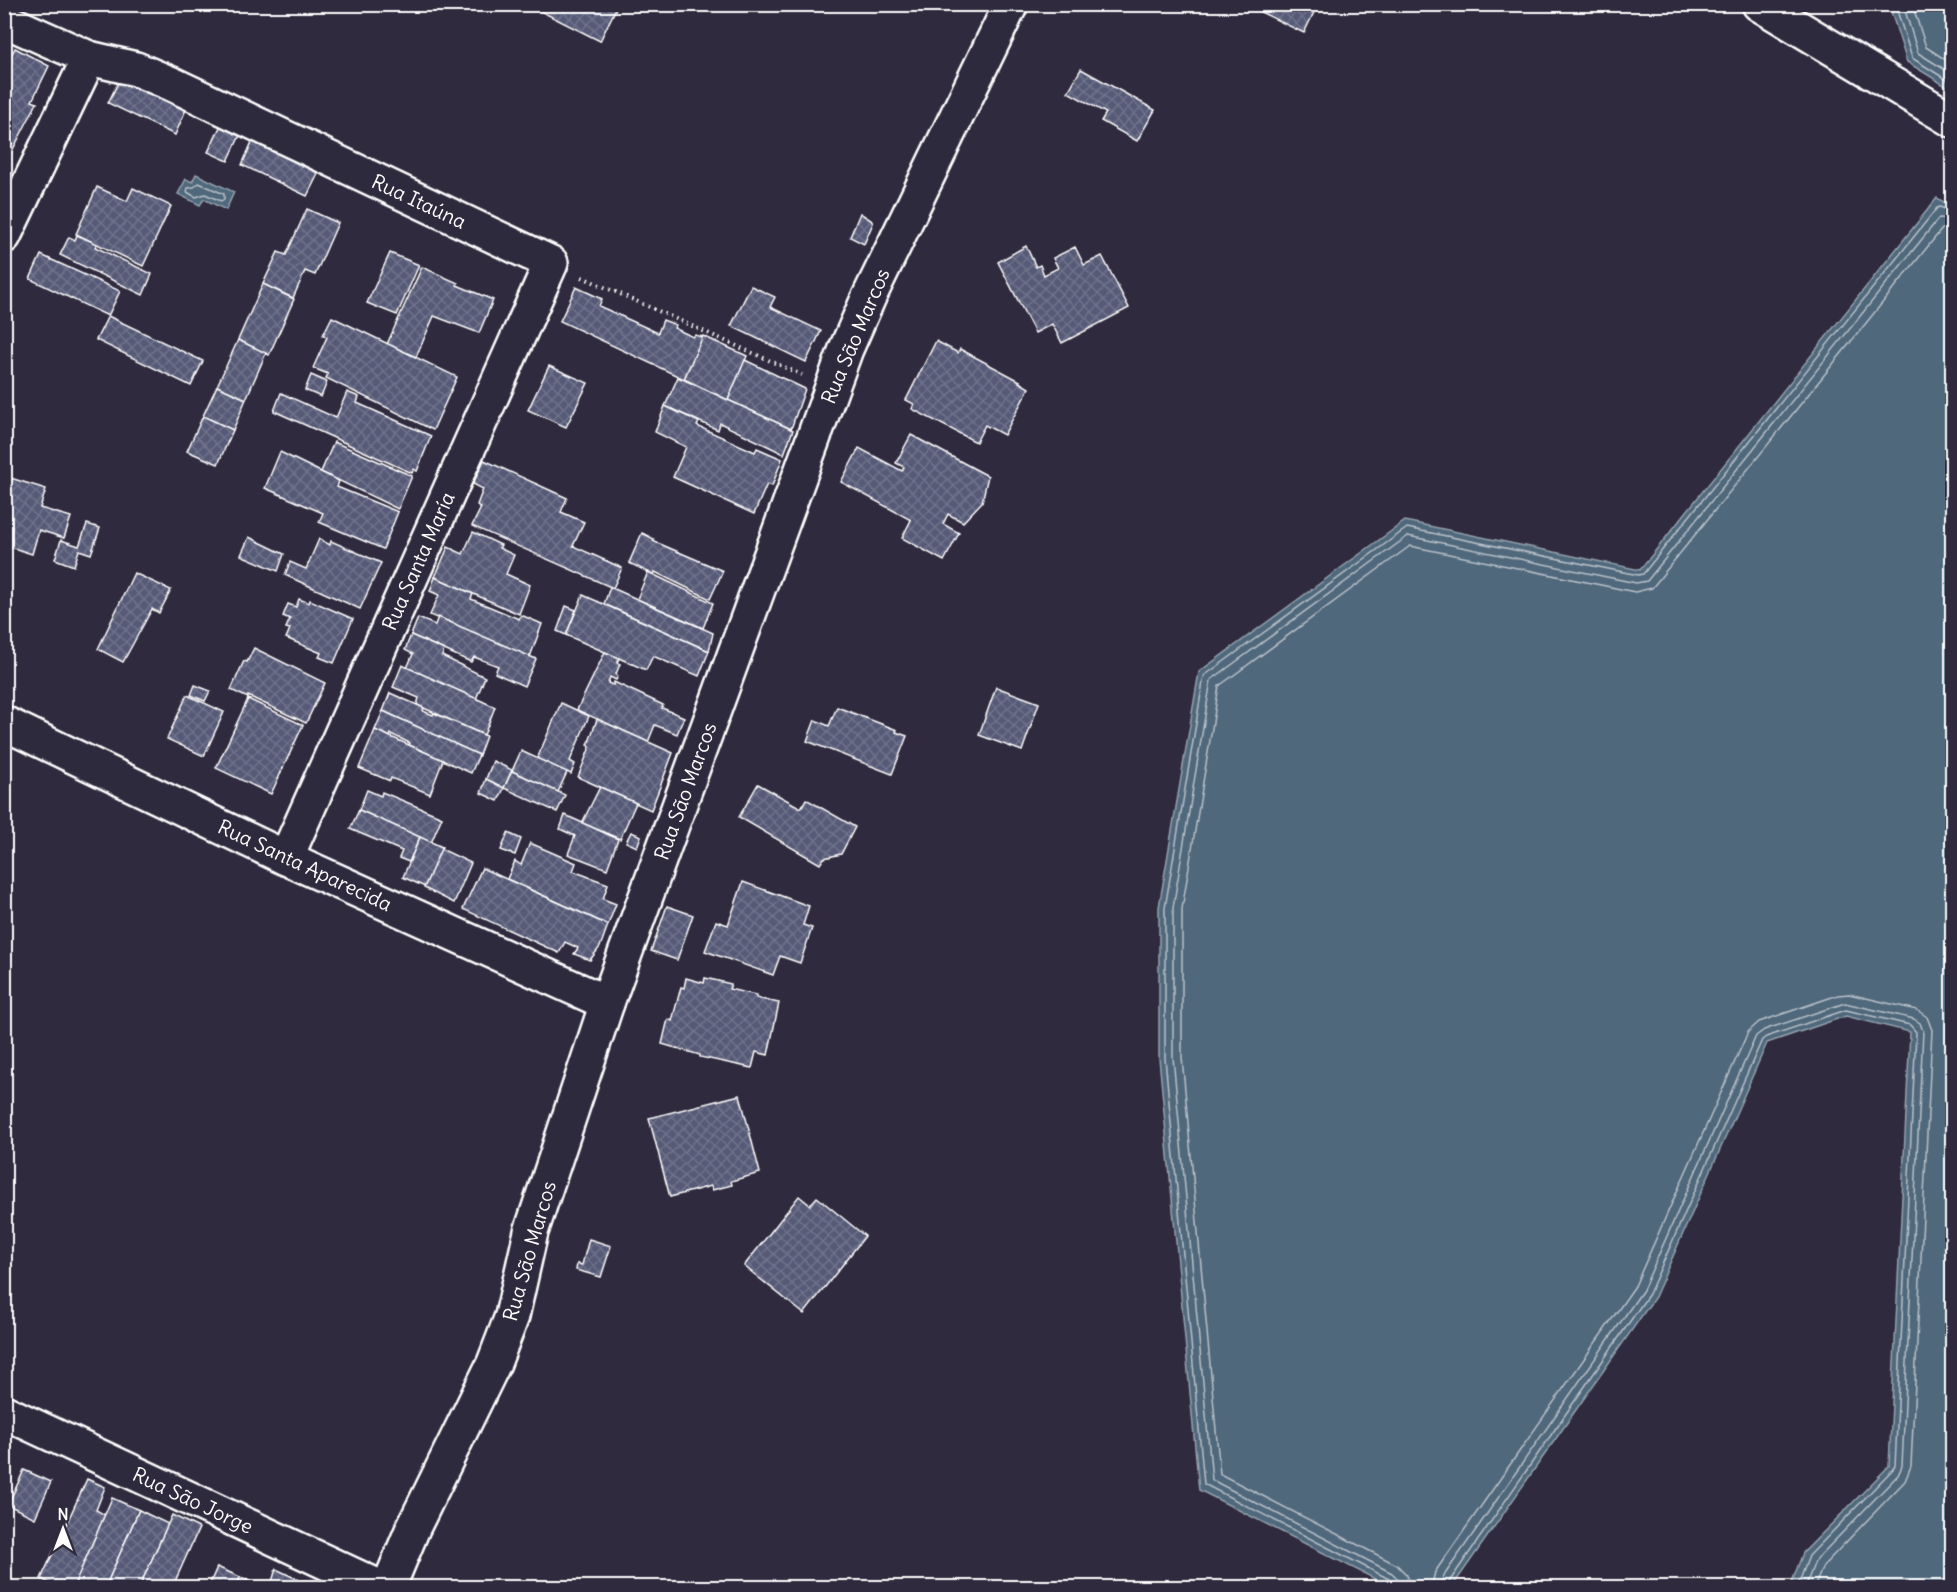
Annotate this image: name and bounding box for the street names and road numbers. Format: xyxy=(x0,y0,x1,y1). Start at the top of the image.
street label: Rua Itaúna xyxy=(368,168,470,234)
street label: Rua São Marcos xyxy=(815,265,895,407)
street label: Rua Santa María xyxy=(376,488,460,634)
street label: Rua São Marcos xyxy=(649,719,721,863)
street label: Rua Santa Aparecida xyxy=(214,814,396,916)
street label: Rua São Marcos xyxy=(497,1178,561,1324)
street label: Rua São Jorge xyxy=(129,1461,257,1539)

